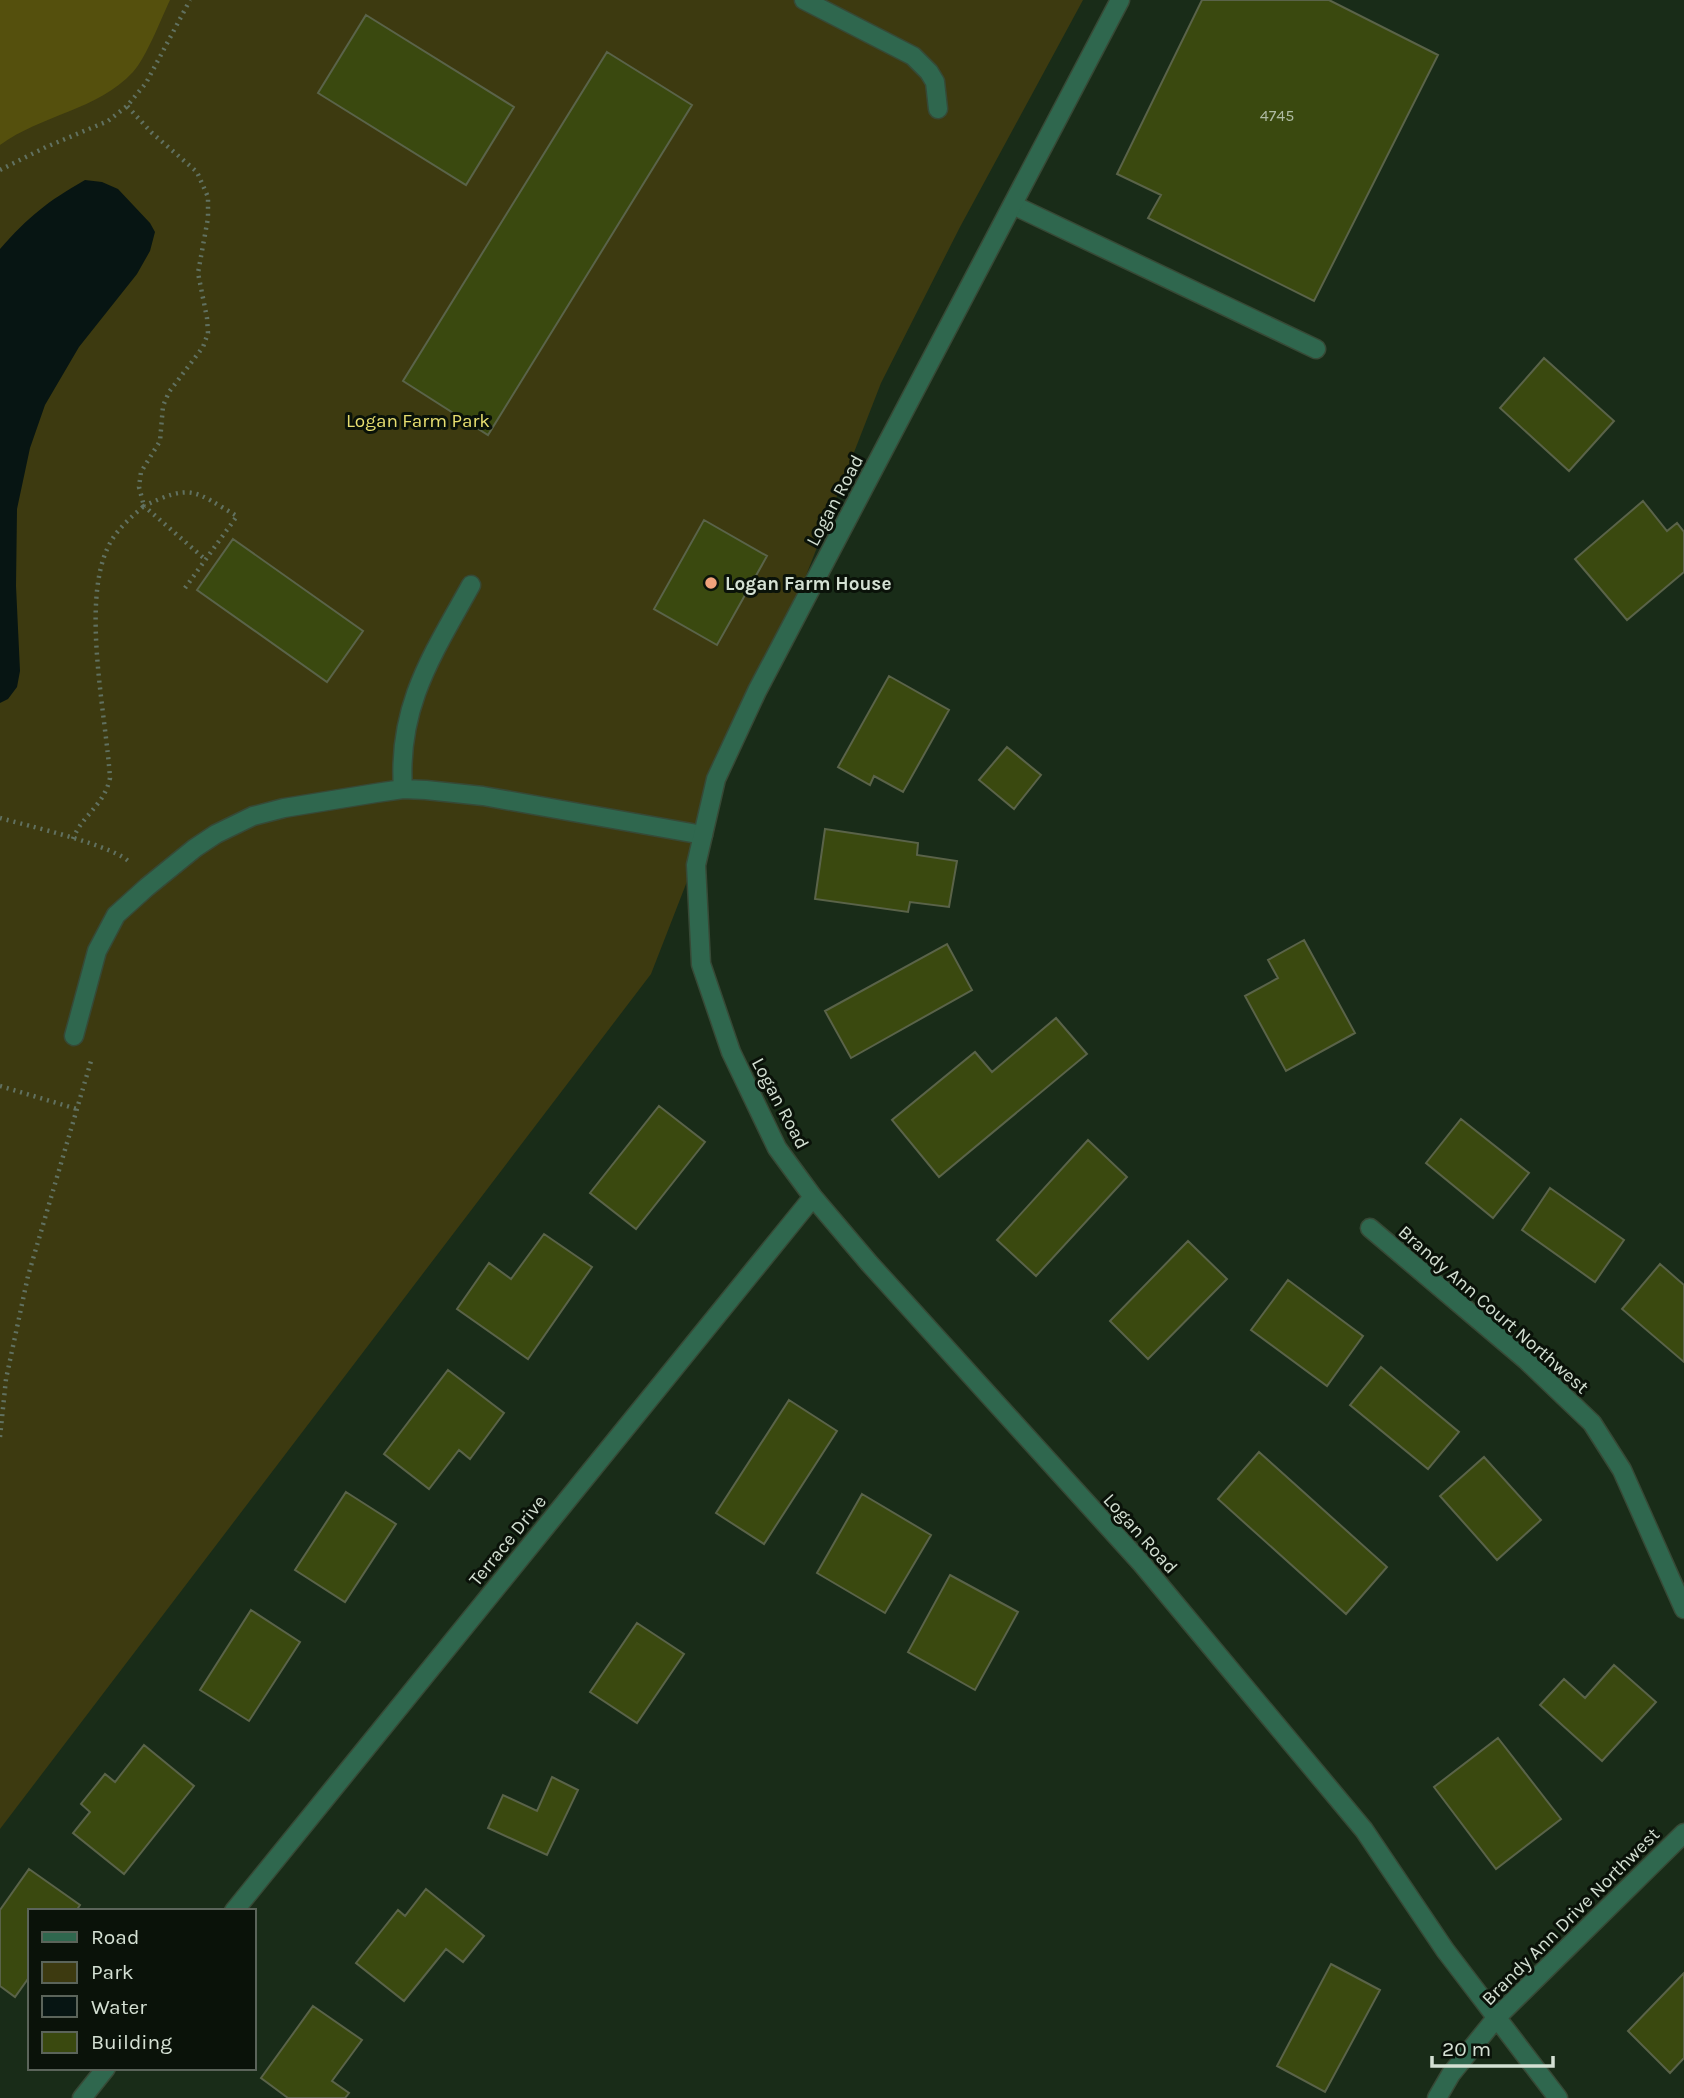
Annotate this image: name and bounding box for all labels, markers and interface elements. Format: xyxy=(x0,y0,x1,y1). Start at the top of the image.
house number: 4745 xyxy=(1260,106,1294,125)
park label: Logan Farm Park xyxy=(346,410,490,432)
street label: Logan Road xyxy=(802,451,868,550)
place label: Logan Farm House xyxy=(725,573,891,595)
marker: Logan Farm House xyxy=(703,575,719,591)
street label: Logan Road xyxy=(747,1054,813,1153)
street label: Brandy Ann Court Northwest xyxy=(1394,1221,1593,1398)
street label: Logan Road xyxy=(1099,1489,1182,1578)
street label: Terrace Drive xyxy=(464,1491,551,1590)
street label: Brandy Ann Drive Northwest xyxy=(1477,1823,1664,2010)
legend xyxy=(28,1909,256,2070)
text: Road xyxy=(91,1925,139,1949)
text: Park xyxy=(91,1960,134,1984)
text: Water xyxy=(91,1995,147,2019)
scale bar xyxy=(1432,2024,1553,2068)
text: Building xyxy=(91,2030,172,2054)
text: 20 m xyxy=(1442,2037,1491,2061)

